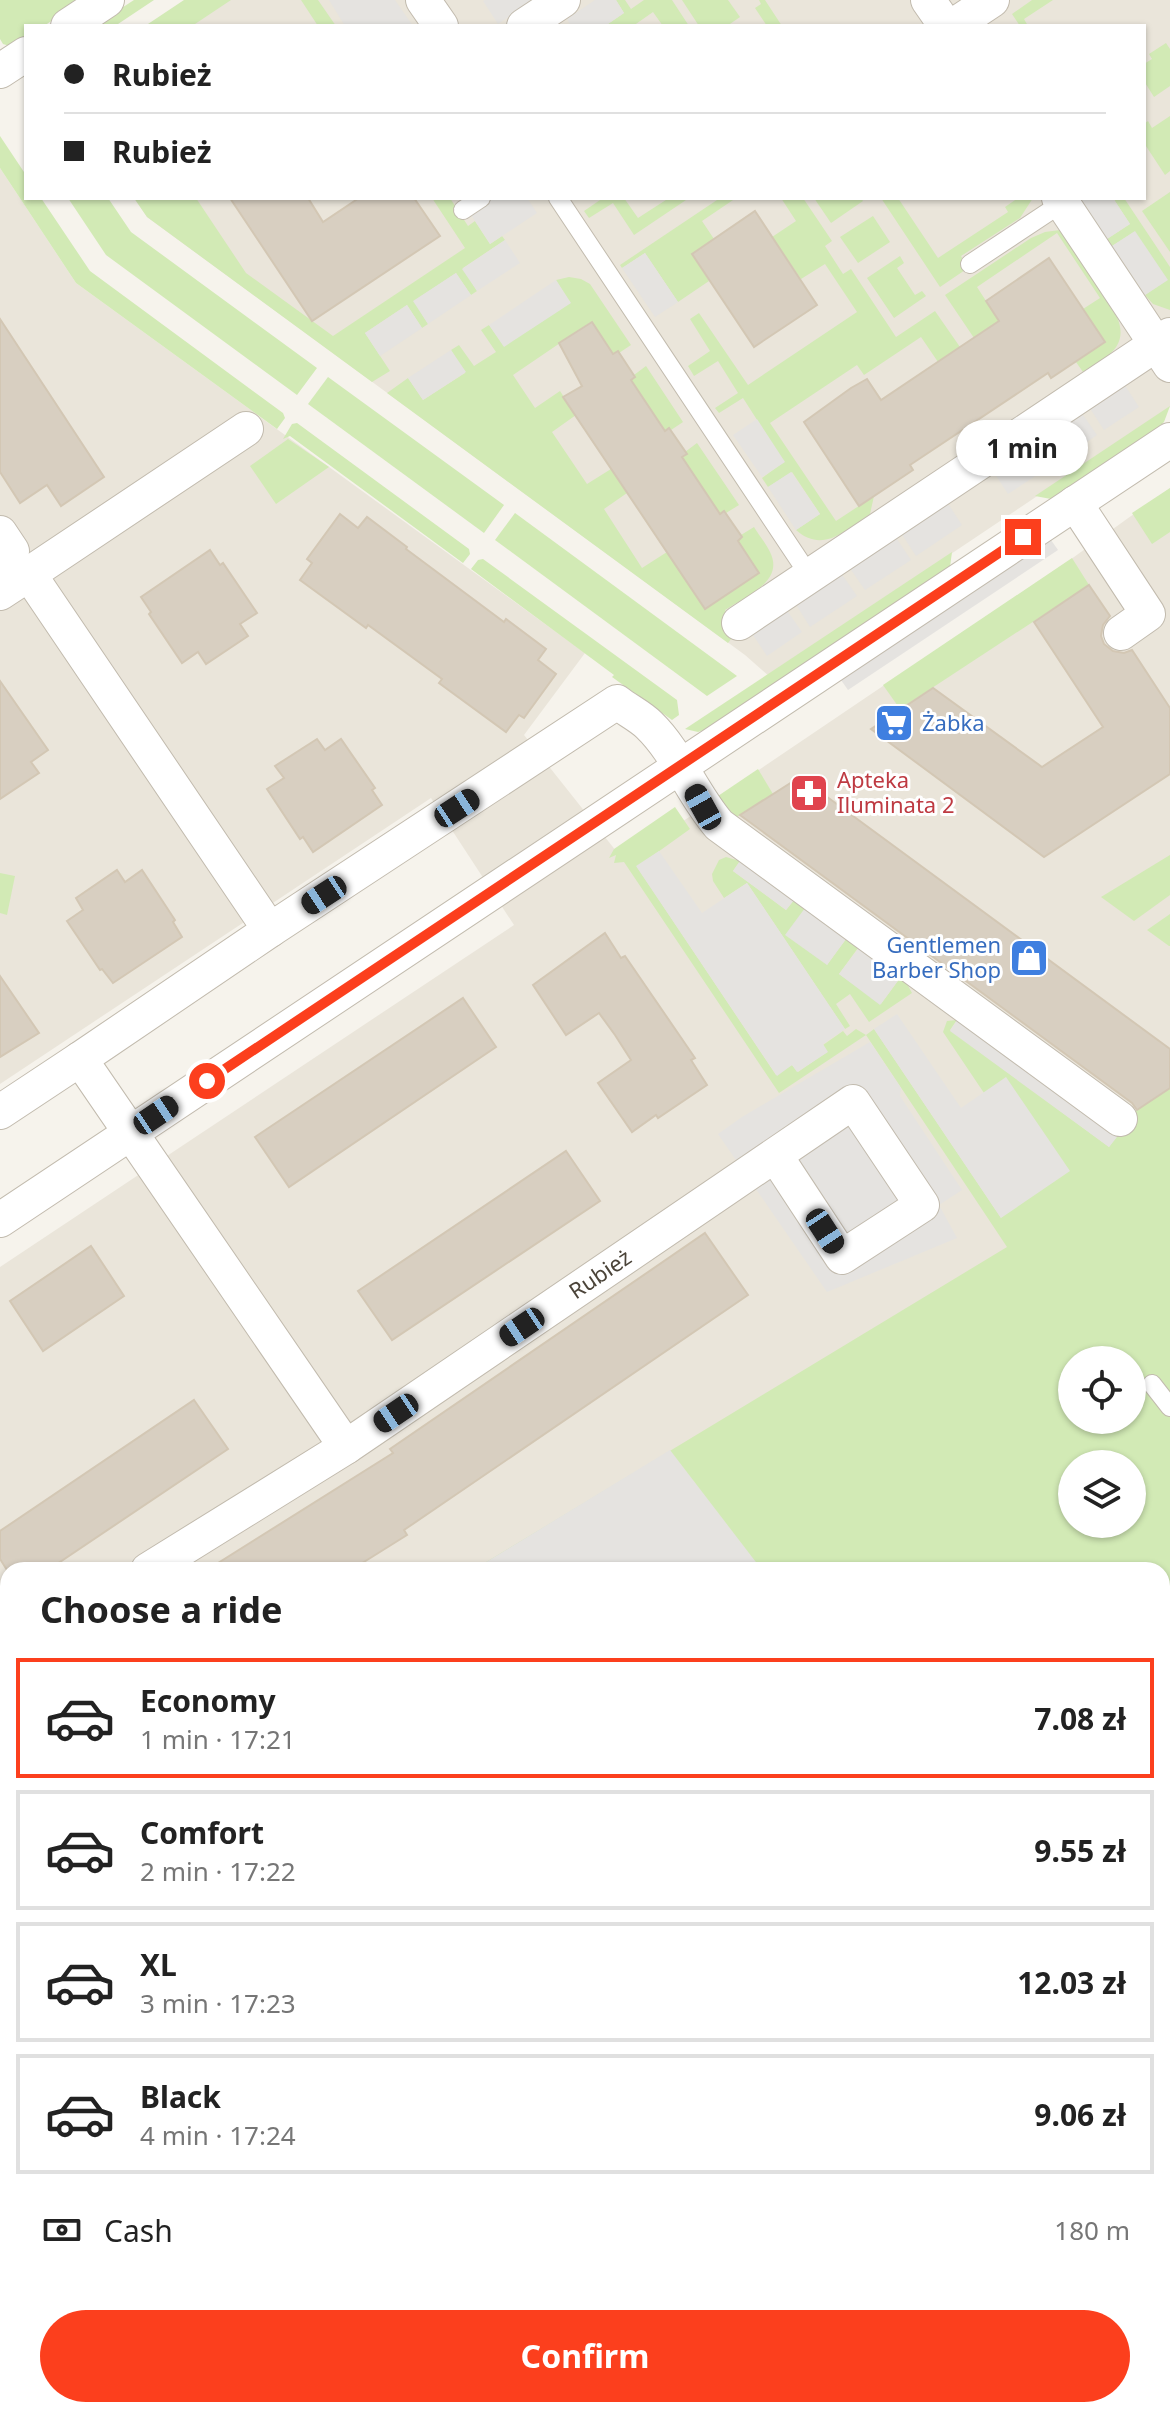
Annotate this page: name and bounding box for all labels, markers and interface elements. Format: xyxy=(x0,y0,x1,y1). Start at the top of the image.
text: Rubież xyxy=(112,54,212,95)
text: Rubież xyxy=(112,131,212,172)
callout: 1 min xyxy=(957,421,1089,477)
text: 1 min xyxy=(986,430,1058,466)
route end xyxy=(1005,519,1041,555)
supermarket icon: Żabka xyxy=(873,702,915,744)
place label: Żabka xyxy=(922,707,985,737)
place label: Apteka Iluminata 2 xyxy=(837,764,955,819)
pharmacy icon: Apteka Iluminata 2 xyxy=(788,772,830,814)
car xyxy=(681,780,725,834)
car xyxy=(430,785,484,831)
car xyxy=(297,872,351,918)
place label: Gentlemen Barber Shop xyxy=(872,929,1001,984)
shop icon: Gentlemen Barber Shop xyxy=(1008,937,1050,979)
route start xyxy=(189,1063,225,1099)
car xyxy=(129,1092,183,1138)
car xyxy=(802,1204,848,1258)
street label: Rubież xyxy=(562,1241,636,1305)
car xyxy=(495,1304,549,1350)
map controls xyxy=(1058,1346,1146,1538)
button: locate xyxy=(1058,1346,1146,1434)
car xyxy=(369,1390,423,1436)
button: layers xyxy=(1058,1450,1146,1538)
text: Choose a ride xyxy=(40,1585,282,1634)
text: Economy xyxy=(140,1680,276,1721)
icon: car xyxy=(44,1682,116,1754)
text: 7.08 zł xyxy=(1034,1698,1126,1739)
text: 1 min · 17:21 xyxy=(140,1721,296,1757)
text: Comfort xyxy=(140,1812,264,1853)
icon: car xyxy=(44,1814,116,1886)
text: 9.55 zł xyxy=(1034,1830,1126,1871)
text: 2 min · 17:22 xyxy=(140,1853,296,1889)
text: XL xyxy=(140,1944,177,1985)
icon: car xyxy=(44,1946,116,2018)
text: 12.03 zł xyxy=(1017,1962,1126,2003)
text: 3 min · 17:23 xyxy=(140,1985,296,2021)
text: Black xyxy=(140,2076,221,2117)
icon: car xyxy=(44,2078,116,2150)
text: 9.06 zł xyxy=(1034,2094,1126,2135)
text: 4 min · 17:24 xyxy=(140,2117,296,2153)
icon: cash xyxy=(40,2208,84,2252)
text: Cash xyxy=(104,2210,173,2251)
text: 180 m xyxy=(1054,2212,1130,2248)
button: Confirm xyxy=(40,2310,1130,2402)

